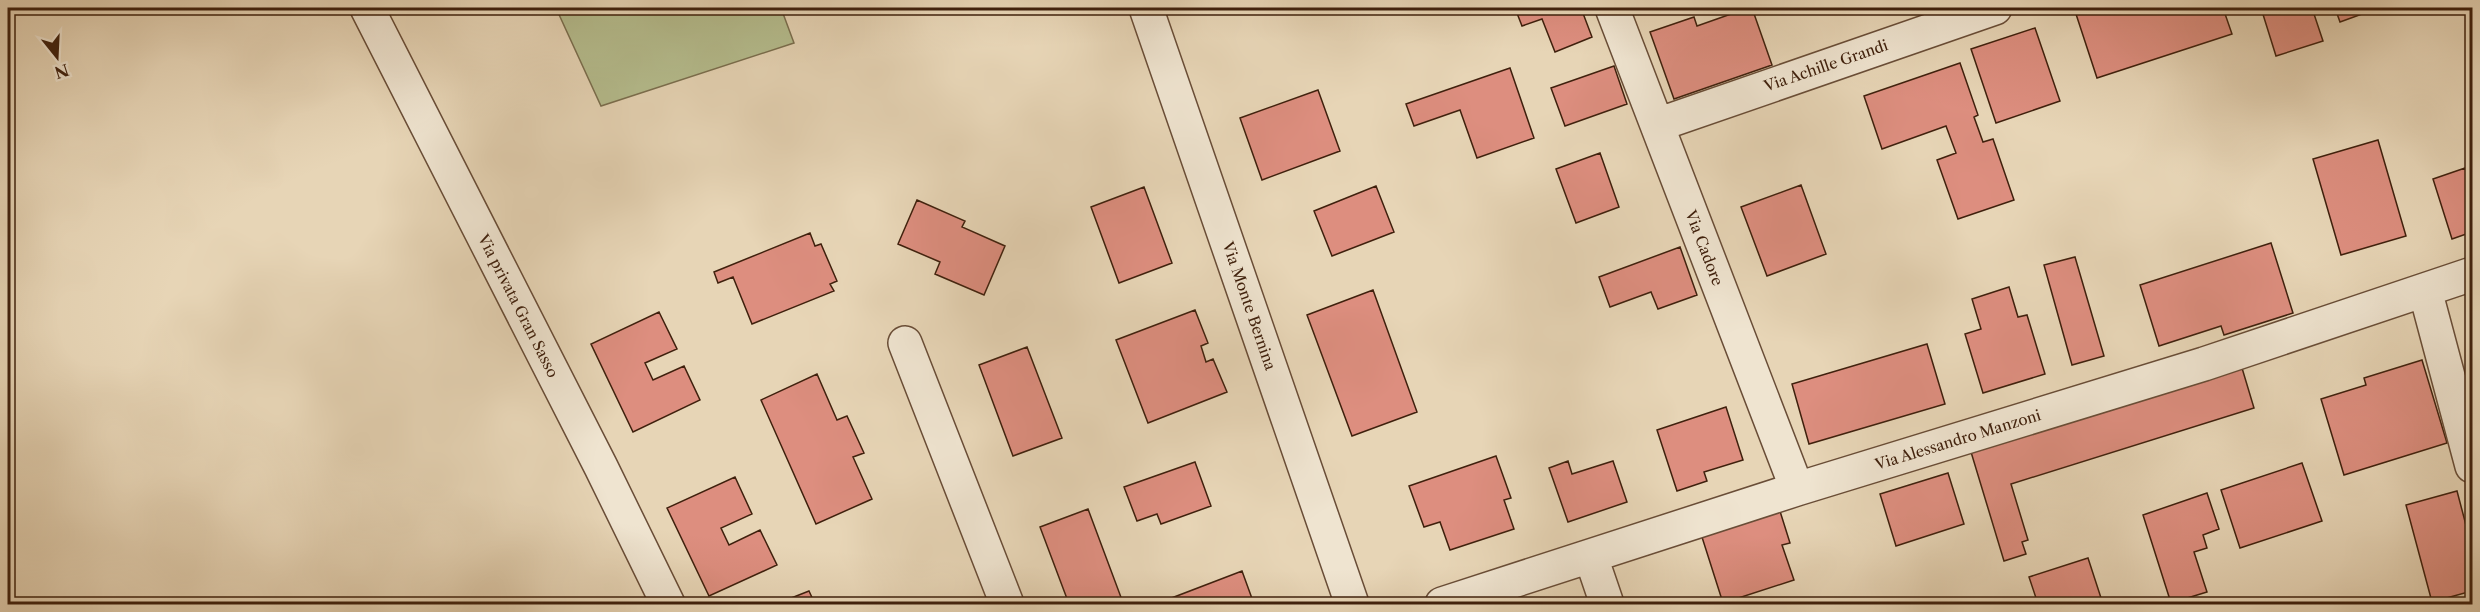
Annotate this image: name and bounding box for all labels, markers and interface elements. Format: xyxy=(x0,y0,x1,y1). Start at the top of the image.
north arrow xyxy=(27,27,87,87)
street label: Via Achille Grandi xyxy=(1760,35,1891,96)
text: N xyxy=(52,60,71,83)
street label: Via Cadore xyxy=(1681,206,1728,288)
street label: Via privata Gran Sasso xyxy=(474,230,563,381)
street label: Via Monte Bernina xyxy=(1218,238,1280,373)
street label: Via Alessandro Manzoni xyxy=(1872,405,2044,474)

